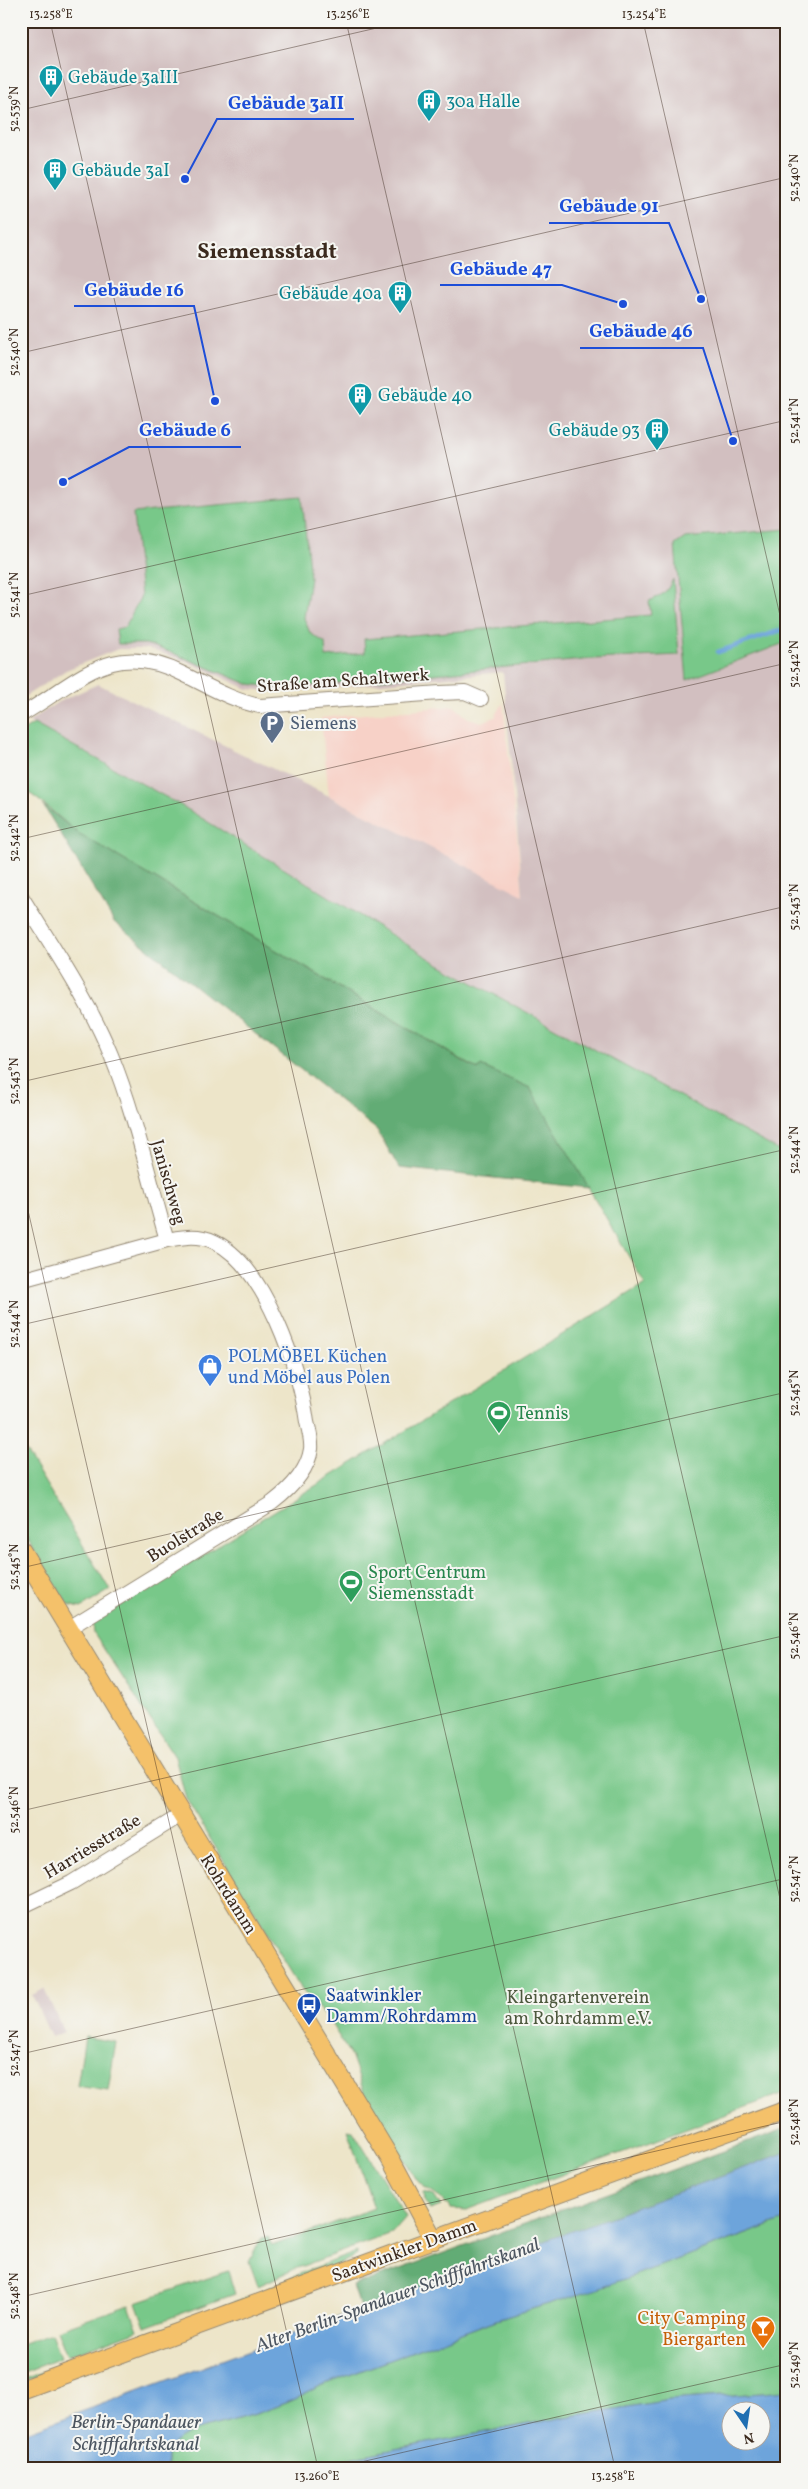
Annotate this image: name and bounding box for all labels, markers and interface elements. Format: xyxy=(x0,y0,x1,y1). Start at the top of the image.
text: 13.258°E xyxy=(29,7,73,23)
text: 13.256°E xyxy=(326,7,370,23)
text: 13.254°E xyxy=(622,7,666,23)
building icon: Gebäude 3aIII xyxy=(38,64,64,98)
place label: Gebäude 3aIII xyxy=(68,66,178,91)
callout: Gebäude 3aII xyxy=(217,85,354,119)
text: 52.539°N xyxy=(7,86,23,132)
building icon: 30a Halle xyxy=(416,88,442,122)
place label: 30a Halle xyxy=(446,90,520,115)
text: Gebäude 3aII xyxy=(228,91,344,117)
text: 52.540°N xyxy=(787,154,803,202)
building icon: Gebäude 3aI xyxy=(42,157,68,191)
place label: Gebäude 3aI xyxy=(72,159,170,184)
callout: Gebäude 91 xyxy=(549,189,669,223)
text: Gebäude 91 xyxy=(559,194,659,220)
district label: Siemensstadt xyxy=(197,237,337,268)
callout: Gebäude 47 xyxy=(440,251,562,285)
text: Gebäude 47 xyxy=(450,257,552,283)
callout: Gebäude 16 xyxy=(74,272,194,306)
text: Gebäude 16 xyxy=(84,278,184,304)
building icon: Gebäude 40a xyxy=(387,280,413,314)
place label: Gebäude 40a xyxy=(279,282,382,307)
callout: Gebäude 46 xyxy=(580,314,703,348)
text: Gebäude 46 xyxy=(589,319,693,345)
text: 52.540°N xyxy=(7,328,23,376)
building icon: Gebäude 40 xyxy=(347,382,373,416)
place label: Gebäude 40 xyxy=(378,384,472,409)
text: 52.541°N xyxy=(787,398,803,444)
callout: Gebäude 6 xyxy=(129,413,241,447)
building icon: Gebäude 93 xyxy=(644,417,670,451)
text: Gebäude 6 xyxy=(139,418,231,444)
place label: Gebäude 93 xyxy=(549,419,640,444)
text: 52.541°N xyxy=(7,572,23,618)
text: 52.542°N xyxy=(787,640,803,688)
street label: Straße am Schaltwerk xyxy=(256,663,430,700)
parking icon: Siemens xyxy=(259,710,285,744)
place label: Siemens xyxy=(290,712,357,737)
text: 52.542°N xyxy=(7,814,23,862)
text: 52.543°N xyxy=(787,883,803,930)
text: 52.543°N xyxy=(7,1057,23,1104)
text: 52.544°N xyxy=(787,1126,803,1174)
street label: Janischweg xyxy=(143,1137,192,1228)
text: 52.544°N xyxy=(7,1300,23,1348)
place label: POLMÖBEL Küchen und Möbel aus Polen xyxy=(228,1345,391,1391)
shop icon: POLMÖBEL Küchen und Möbel aus Polen xyxy=(197,1353,223,1387)
text: 52.545°N xyxy=(787,1370,803,1416)
sports icon: Tennis xyxy=(486,1400,512,1434)
place label: Tennis xyxy=(516,1402,568,1427)
street label: Buolstraße xyxy=(143,1503,229,1570)
text: 52.545°N xyxy=(7,1544,23,1590)
place label: Sport Centrum Siemensstadt xyxy=(368,1561,486,1607)
sports icon: Sport Centrum Siemensstadt xyxy=(338,1569,364,1603)
text: 52.546°N xyxy=(787,1612,803,1660)
text: 52.546°N xyxy=(7,1786,23,1834)
street label: Harriesstraße xyxy=(40,1808,146,1886)
street label: Rohrdamm xyxy=(193,1850,262,1940)
text: 52.547°N xyxy=(787,1855,803,1902)
place label: Saatwinkler Damm/Rohrdamm xyxy=(326,1984,477,2030)
park label: Kleingartenverein am Rohrdamm e.V. xyxy=(504,1986,652,2032)
bus stop icon: Saatwinkler Damm/Rohrdamm xyxy=(296,1992,322,2026)
text: 52.547°N xyxy=(7,2029,23,2076)
text: 52.548°N xyxy=(787,2098,803,2146)
street label: Saatwinkler Damm xyxy=(328,2214,481,2289)
water label: Alter Berlin-Spandauer Schifffahrtskanal xyxy=(251,2232,544,2360)
text: 52.548°N xyxy=(7,2272,23,2320)
place label: City Camping Biergarten xyxy=(637,2307,746,2353)
bar icon: City Camping Biergarten xyxy=(750,2315,776,2349)
text: 52.549°N xyxy=(787,2342,803,2388)
north arrow xyxy=(720,2402,770,2452)
water label: Berlin-Spandauer Schifffahrtskanal xyxy=(71,2410,202,2458)
text: N xyxy=(741,2427,756,2448)
text: 13.260°E xyxy=(295,2469,339,2485)
text: 13.258°E xyxy=(591,2469,635,2485)

